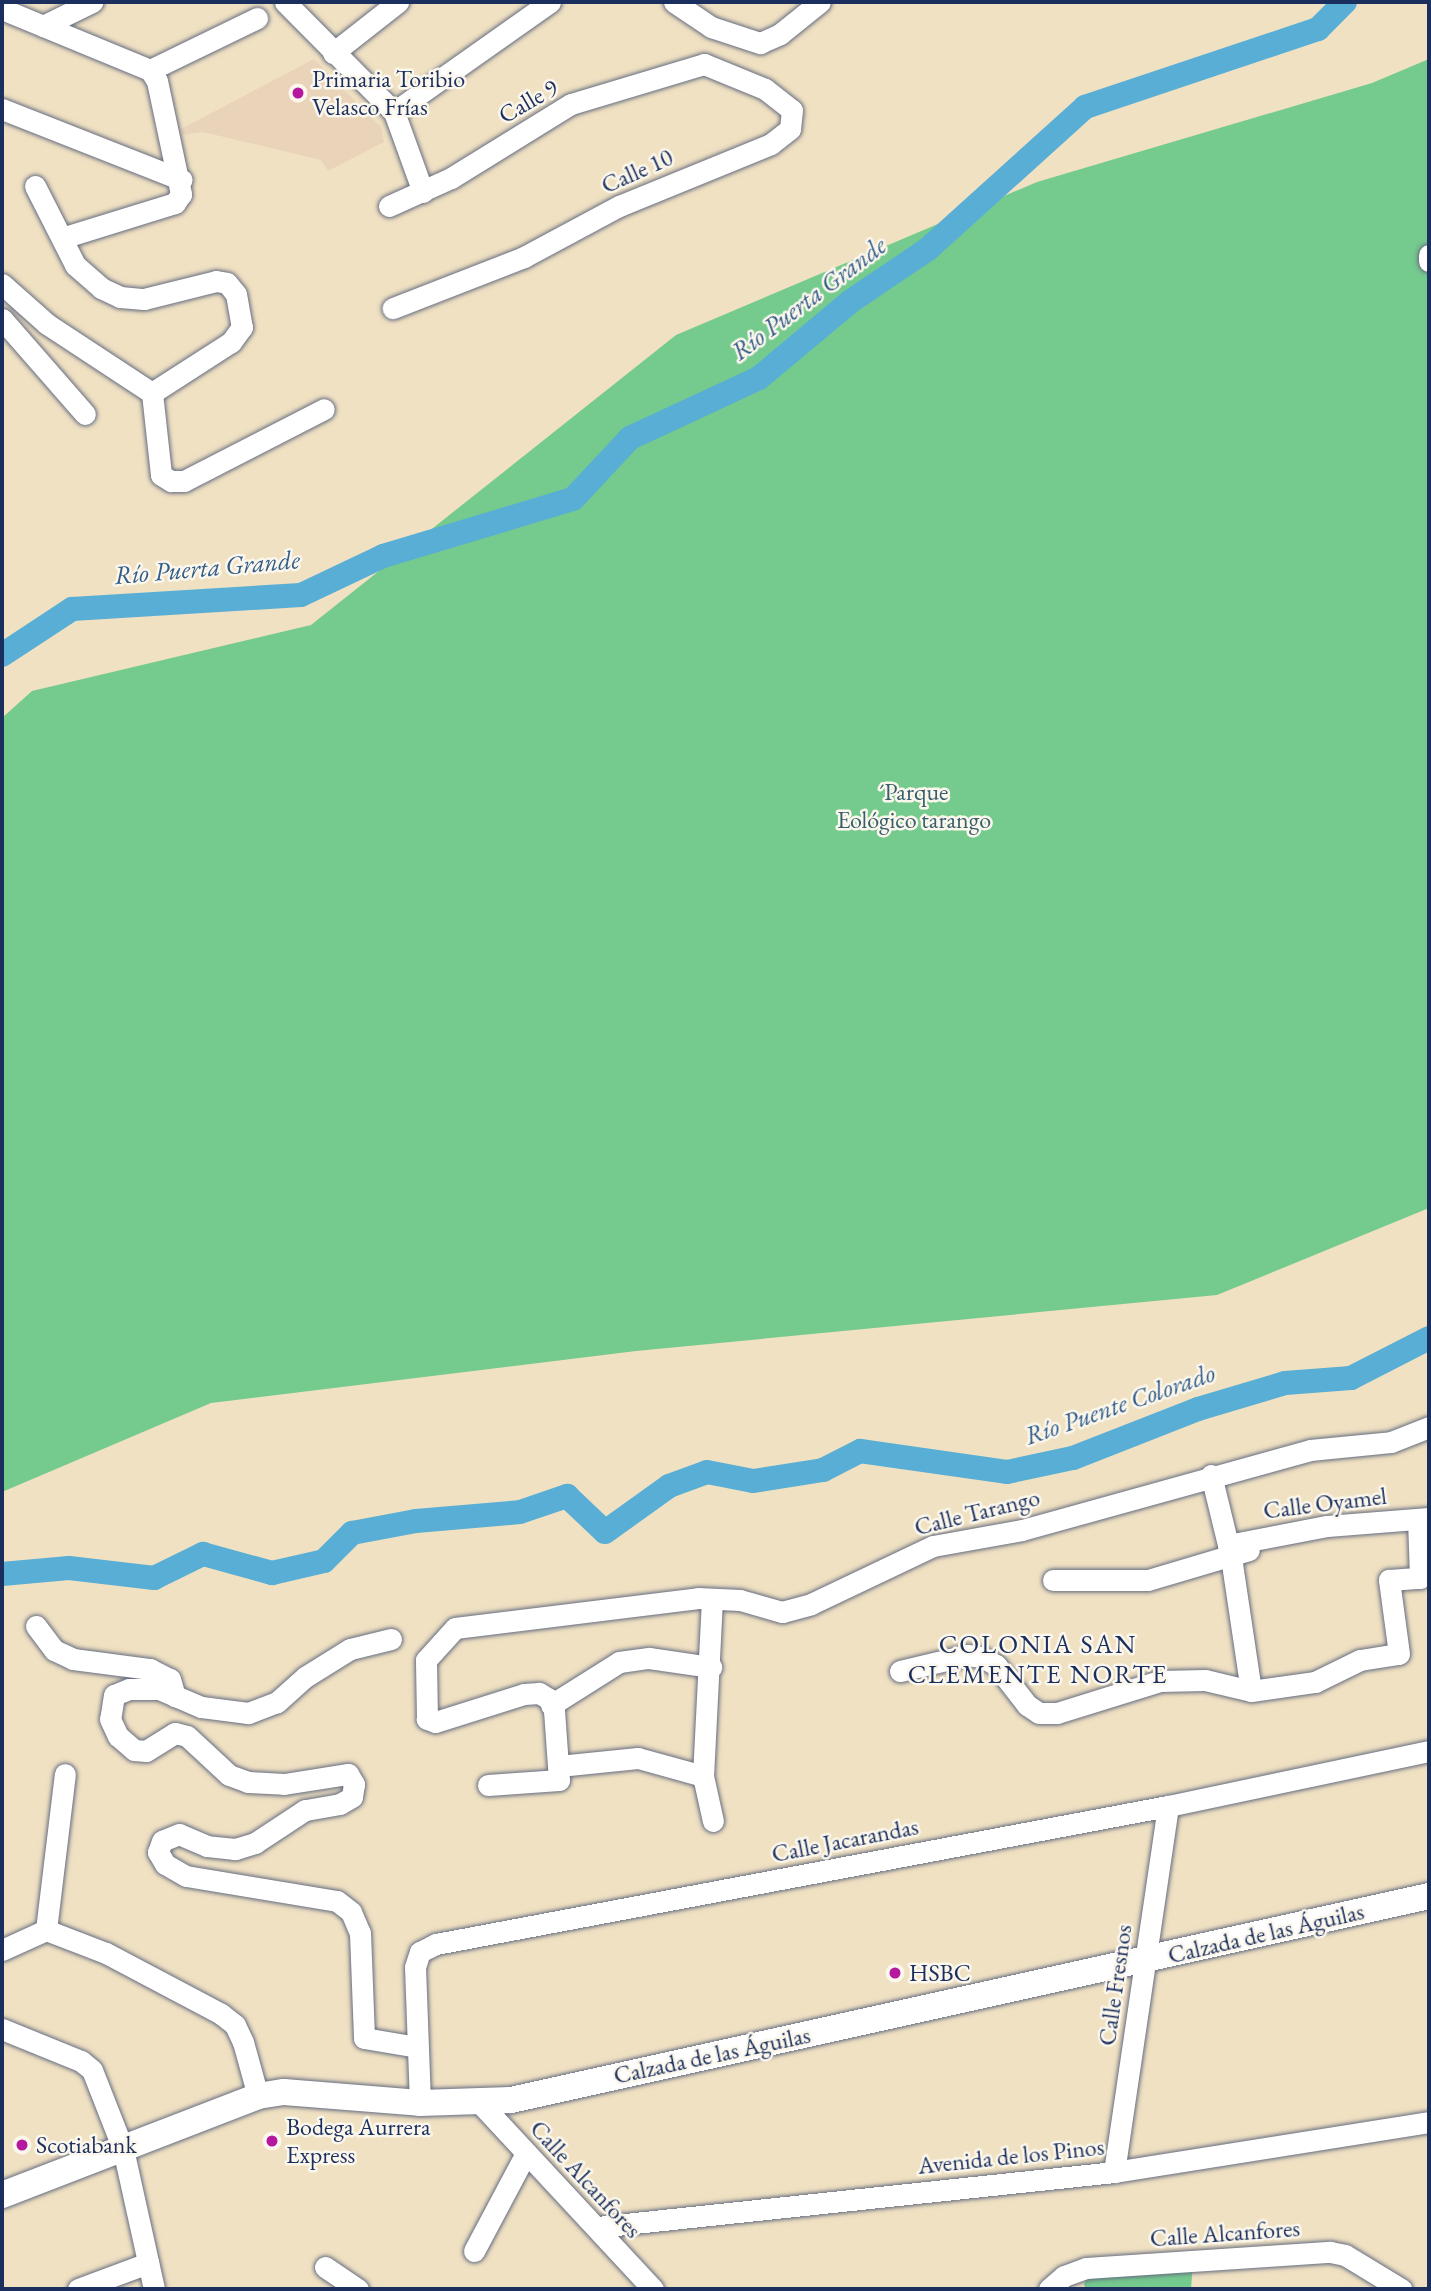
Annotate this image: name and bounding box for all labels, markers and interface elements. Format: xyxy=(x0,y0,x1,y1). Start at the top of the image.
place label: Primaria Toribio Velasco Frías xyxy=(312,65,465,121)
street label: Calle 9 xyxy=(493,73,563,129)
marker: Primaria Toribio Velasco Frías xyxy=(290,85,306,101)
street label: Calle 10 xyxy=(597,143,677,199)
water label: Río Puerta Grande xyxy=(725,230,893,368)
water label: Río Puerta Grande xyxy=(113,544,301,592)
park label: ´Parque Eológico tarango xyxy=(837,778,991,834)
water label: Río Puente Colorado xyxy=(1021,1358,1219,1452)
street label: Calle Oyamel xyxy=(1262,1481,1388,1525)
street label: Calle Tarango xyxy=(911,1483,1043,1541)
district label: COLONIA SAN CLEMENTE NORTE xyxy=(909,1629,1167,1690)
street label: Calle Jacarandas xyxy=(769,1812,921,1868)
street label: Calzada de las Águilas xyxy=(1165,1896,1367,1970)
street label: Calle Fresnos xyxy=(1092,1923,1138,2047)
place label: HSBC xyxy=(909,1959,971,1987)
marker: HSBC xyxy=(887,1965,903,1981)
street label: Calzada de las Águilas xyxy=(611,2020,813,2090)
place label: Bodega Aurrera Express xyxy=(286,2113,431,2169)
street label: Calle Alcanfores xyxy=(524,2114,648,2244)
place label: Scotiabank xyxy=(36,2131,137,2159)
street label: Avenida de los Pinos xyxy=(916,2132,1106,2180)
marker: Bodega Aurrera Express xyxy=(264,2133,280,2149)
marker: Scotiabank xyxy=(14,2137,30,2153)
street label: Calle Alcanfores xyxy=(1149,2213,1301,2253)

